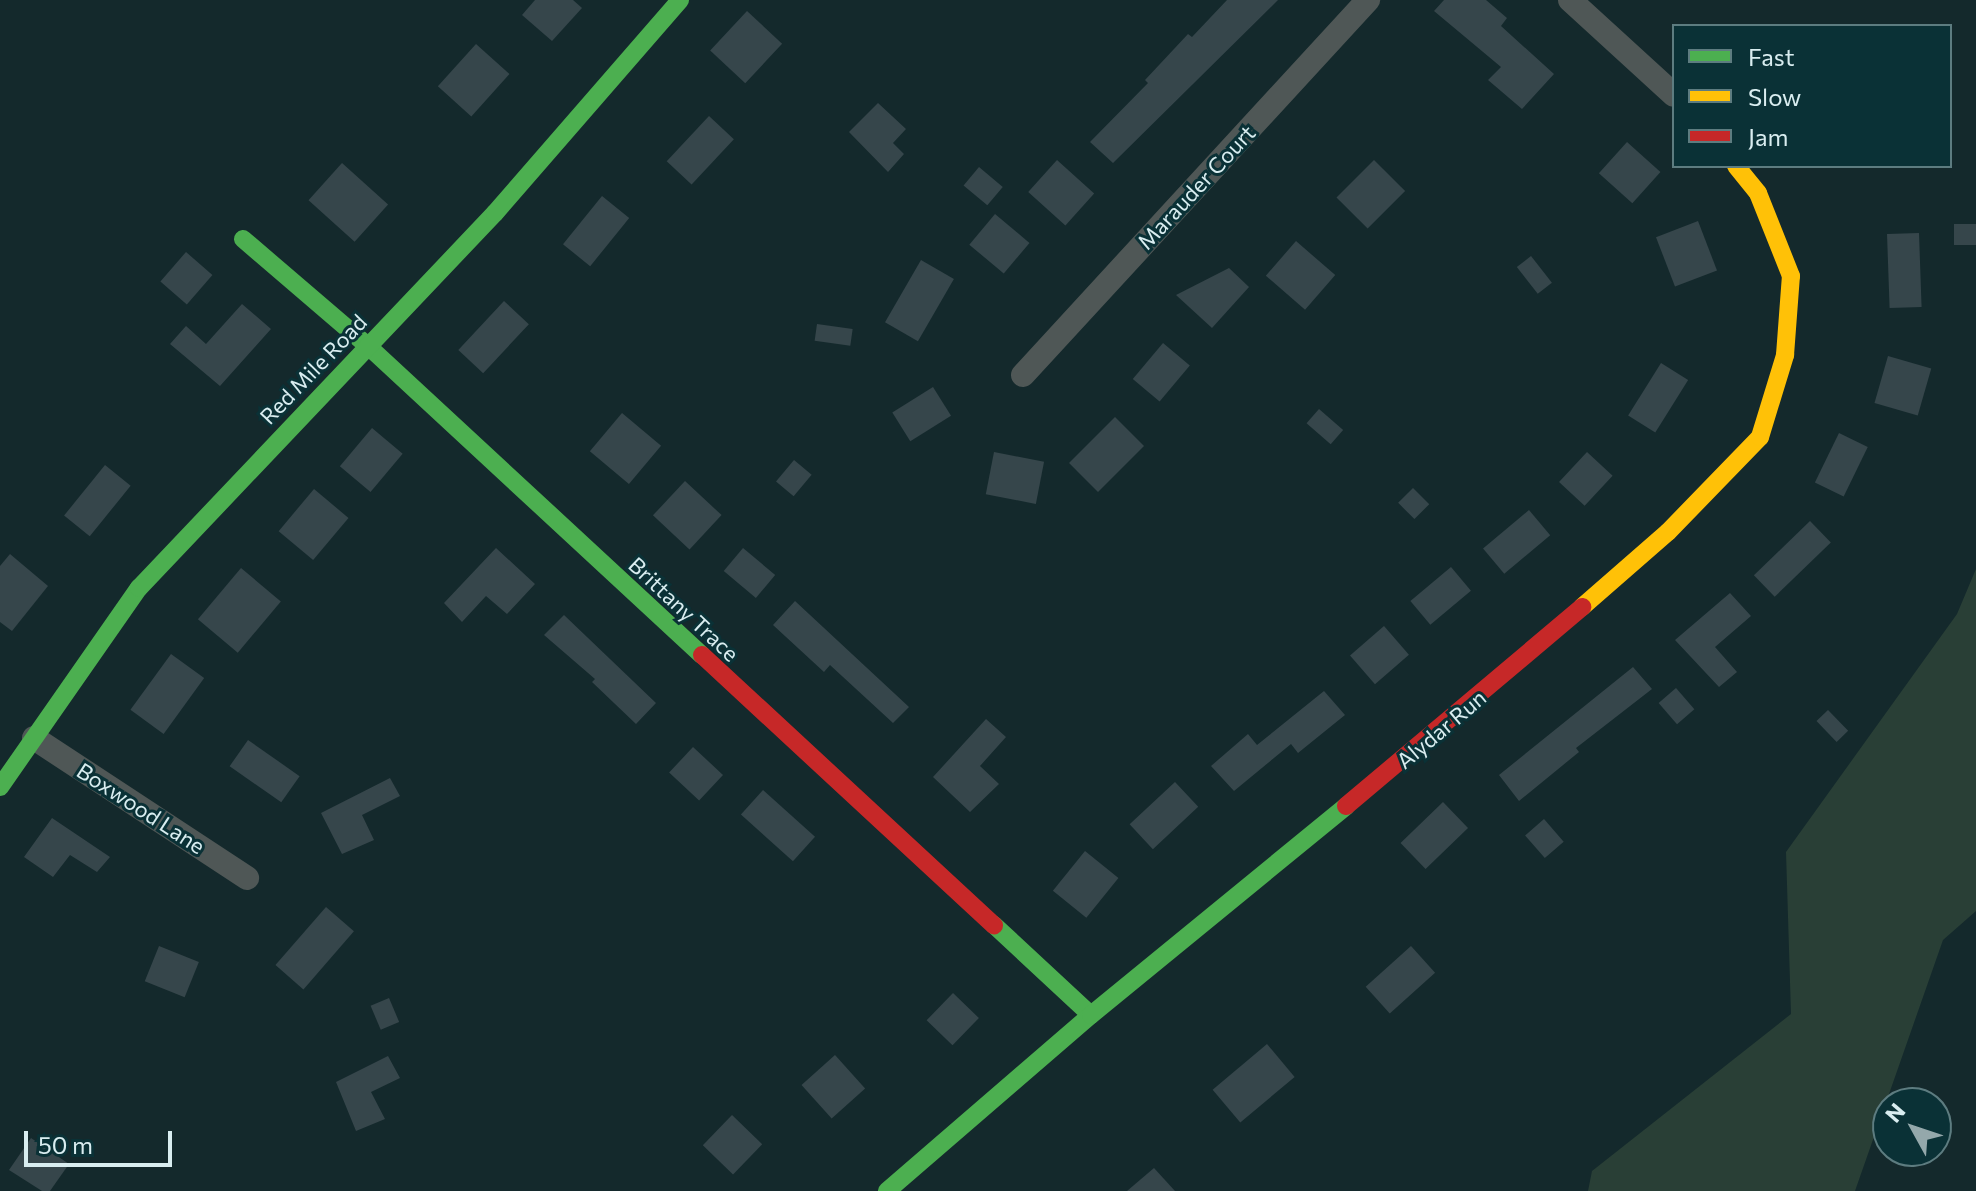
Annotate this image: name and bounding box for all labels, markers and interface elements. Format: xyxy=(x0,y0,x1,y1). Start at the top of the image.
legend xyxy=(1672,24,1952,168)
text: Fast xyxy=(1748,42,1795,71)
text: Slow xyxy=(1748,82,1801,111)
street label: Marauder Court xyxy=(1132,119,1260,255)
text: Jam xyxy=(1748,122,1788,151)
street label: Red Mile Road xyxy=(254,309,372,429)
street label: Brittany Trace xyxy=(623,551,745,667)
street label: Alydar Run xyxy=(1391,684,1491,774)
street label: Boxwood Lane xyxy=(72,757,210,859)
north arrow xyxy=(1872,1087,1952,1167)
text: N xyxy=(1879,1098,1910,1128)
scale bar xyxy=(28,1115,176,1165)
text: 50 m xyxy=(38,1130,93,1159)

